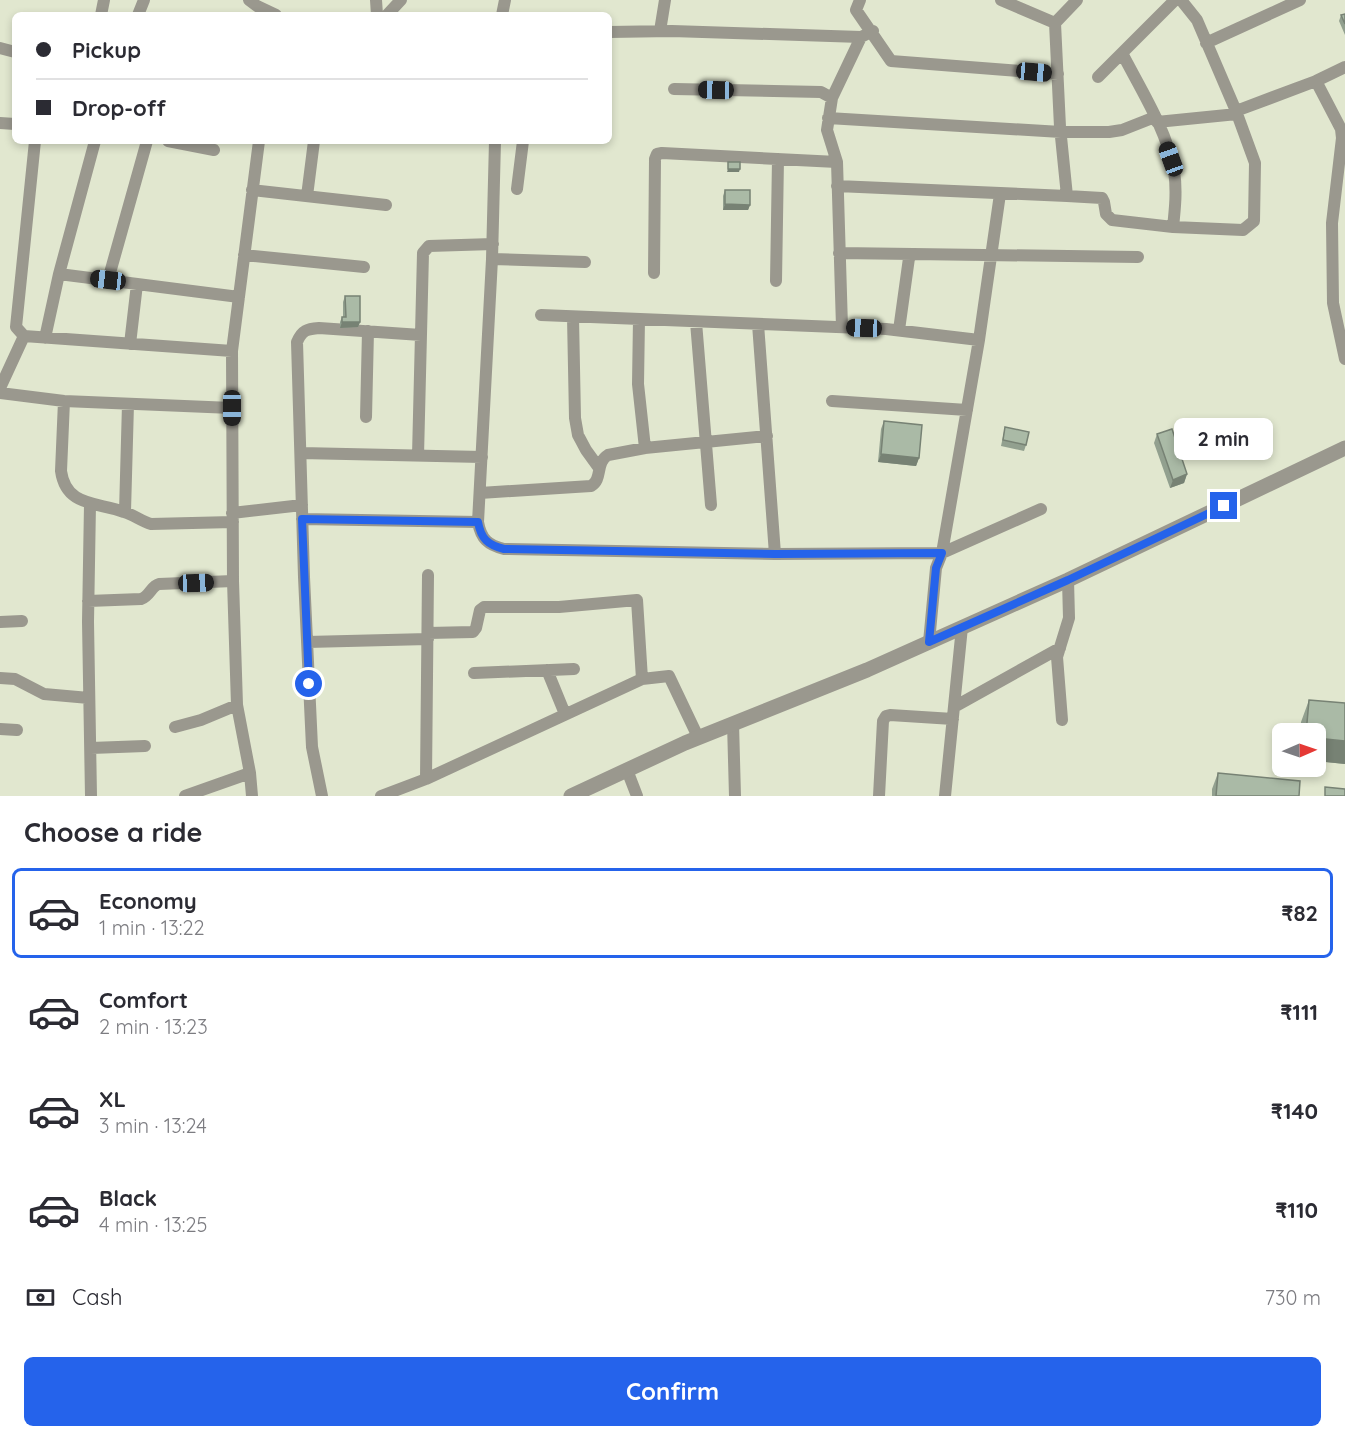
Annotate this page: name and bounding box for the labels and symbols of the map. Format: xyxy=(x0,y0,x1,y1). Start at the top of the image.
car xyxy=(1015,61,1053,83)
car xyxy=(698,81,734,99)
car xyxy=(1156,139,1186,179)
car xyxy=(89,269,127,291)
car xyxy=(846,318,882,338)
car xyxy=(223,390,241,426)
callout: 2 min xyxy=(1174,419,1274,461)
route end xyxy=(1210,492,1237,519)
car xyxy=(178,573,214,593)
route start xyxy=(295,670,322,697)
north arrow xyxy=(1272,723,1326,777)

